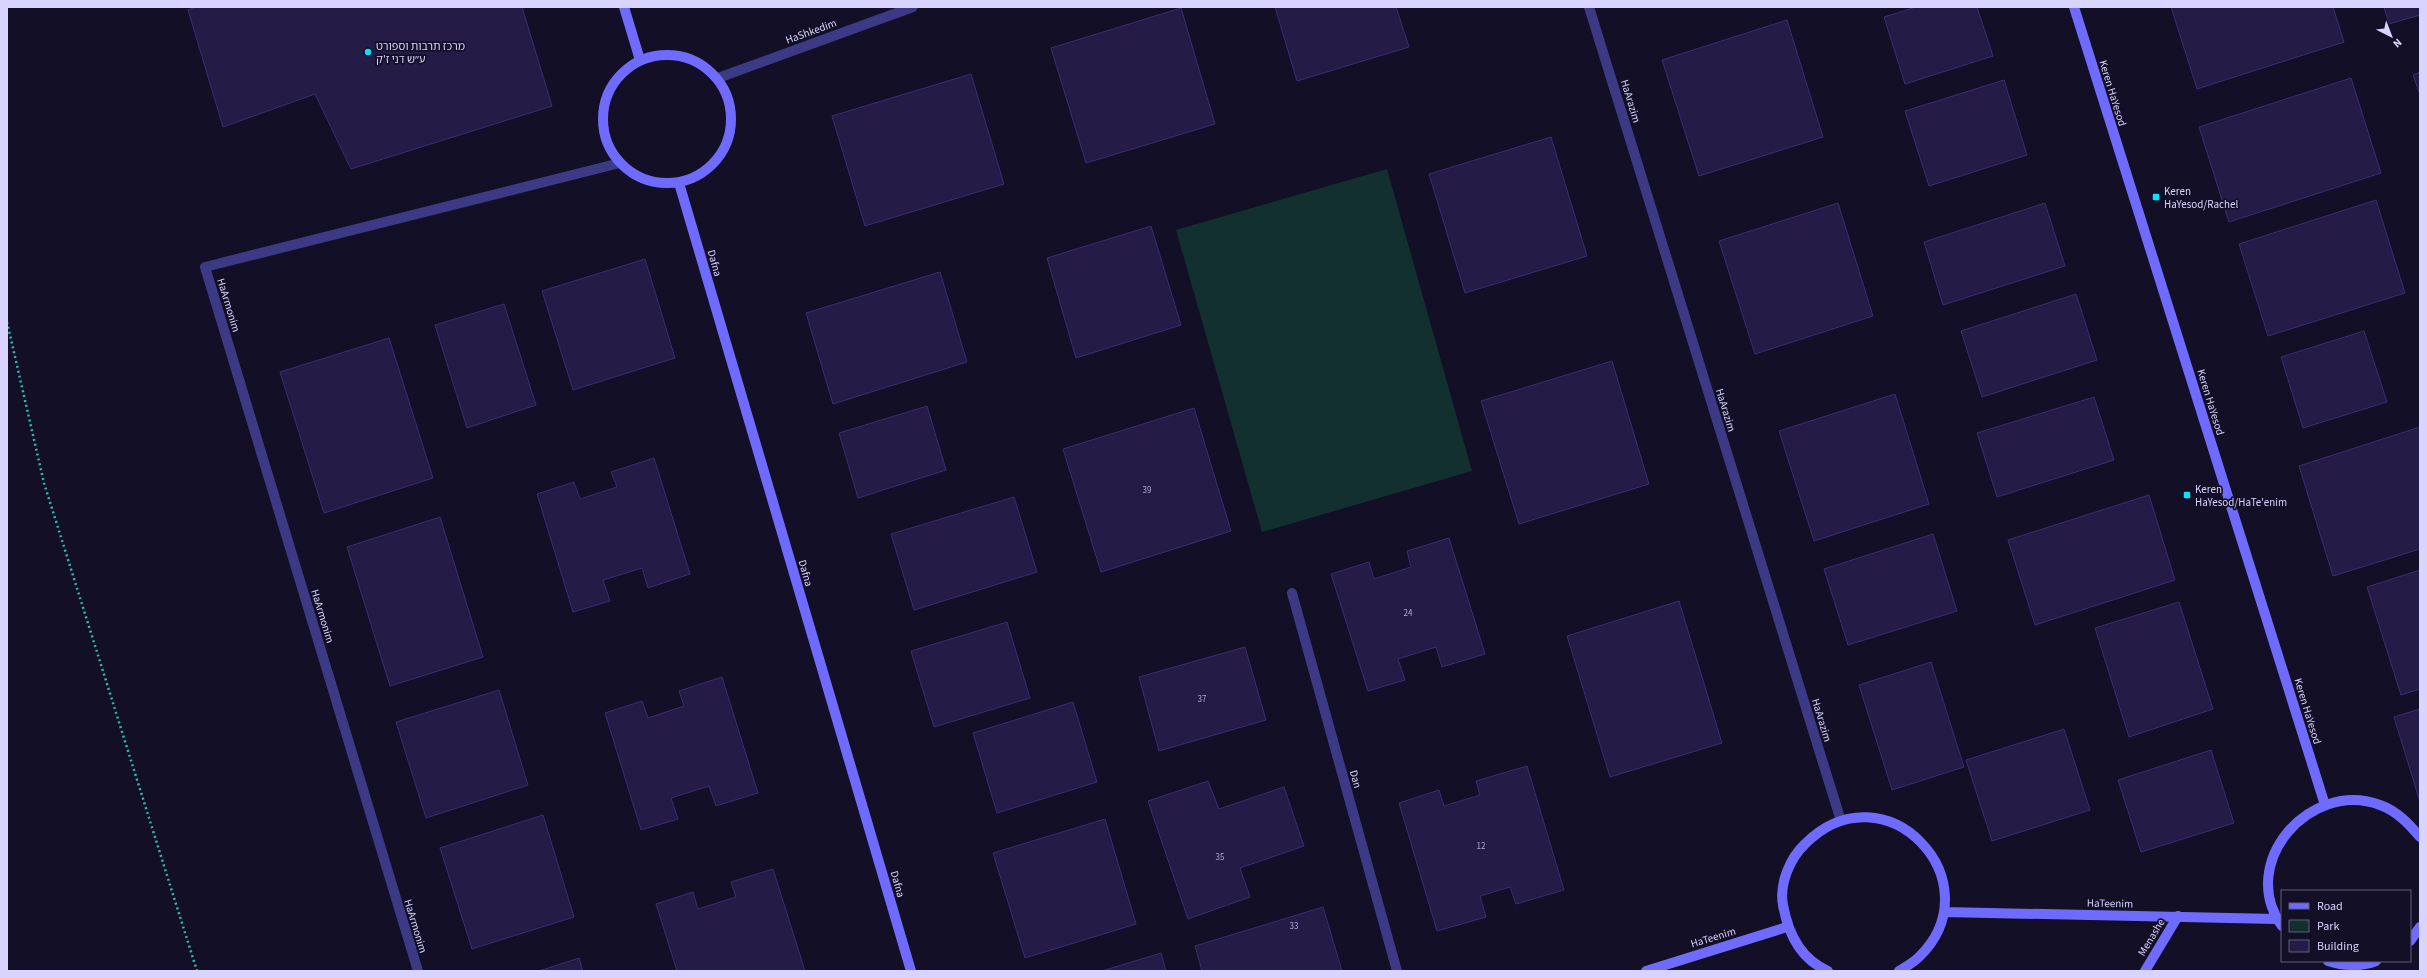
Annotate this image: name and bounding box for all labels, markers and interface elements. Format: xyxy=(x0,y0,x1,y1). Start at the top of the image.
street label: HaShkedim xyxy=(784,15,839,48)
north arrow xyxy=(2371,16,2411,56)
text: N xyxy=(2390,35,2405,51)
place label: מרכז תרבות וספורט ע״ש דני ז'ק xyxy=(376,39,465,67)
marker: מרכז תרבות וספורט ע״ש דני ז'ק xyxy=(363,47,373,57)
street label: Keren HaYesod xyxy=(2095,58,2130,128)
street label: HaArazim xyxy=(1617,78,1644,125)
place label: Keren HaYesod/Rachel xyxy=(2164,184,2238,212)
marker: Keren HaYesod/Rachel xyxy=(2151,192,2161,202)
street label: Dafna xyxy=(704,248,725,278)
street label: HaArmonim xyxy=(213,276,244,334)
street label: Keren HaYesod xyxy=(2193,367,2228,437)
street label: HaArazim xyxy=(1712,387,1739,434)
place label: Keren HaYesod/HaTe'enim xyxy=(2195,482,2287,510)
house number: 39 xyxy=(1143,484,1152,497)
marker: Keren HaYesod/HaTe'enim xyxy=(2182,490,2192,500)
street label: Dafna xyxy=(795,558,816,588)
street label: HaArmonim xyxy=(307,587,338,645)
house number: 24 xyxy=(1404,607,1413,620)
street label: Keren HaYesod xyxy=(2290,676,2325,746)
house number: 37 xyxy=(1198,693,1207,706)
street label: HaArazim xyxy=(1808,697,1835,744)
street label: Dan xyxy=(1346,768,1365,790)
house number: 12 xyxy=(1477,840,1486,853)
house number: 35 xyxy=(1216,851,1225,864)
street label: Dafna xyxy=(887,869,908,899)
legend xyxy=(2281,890,2411,962)
street label: HaTeenim xyxy=(2087,896,2133,911)
street label: HaArmonim xyxy=(400,897,431,955)
text: Road xyxy=(2317,898,2343,915)
street label: Menashe xyxy=(2134,915,2169,959)
text: Park xyxy=(2317,918,2339,935)
house number: 33 xyxy=(1290,920,1299,933)
street label: HaTeenim xyxy=(1689,924,1738,951)
text: Building xyxy=(2317,938,2359,955)

